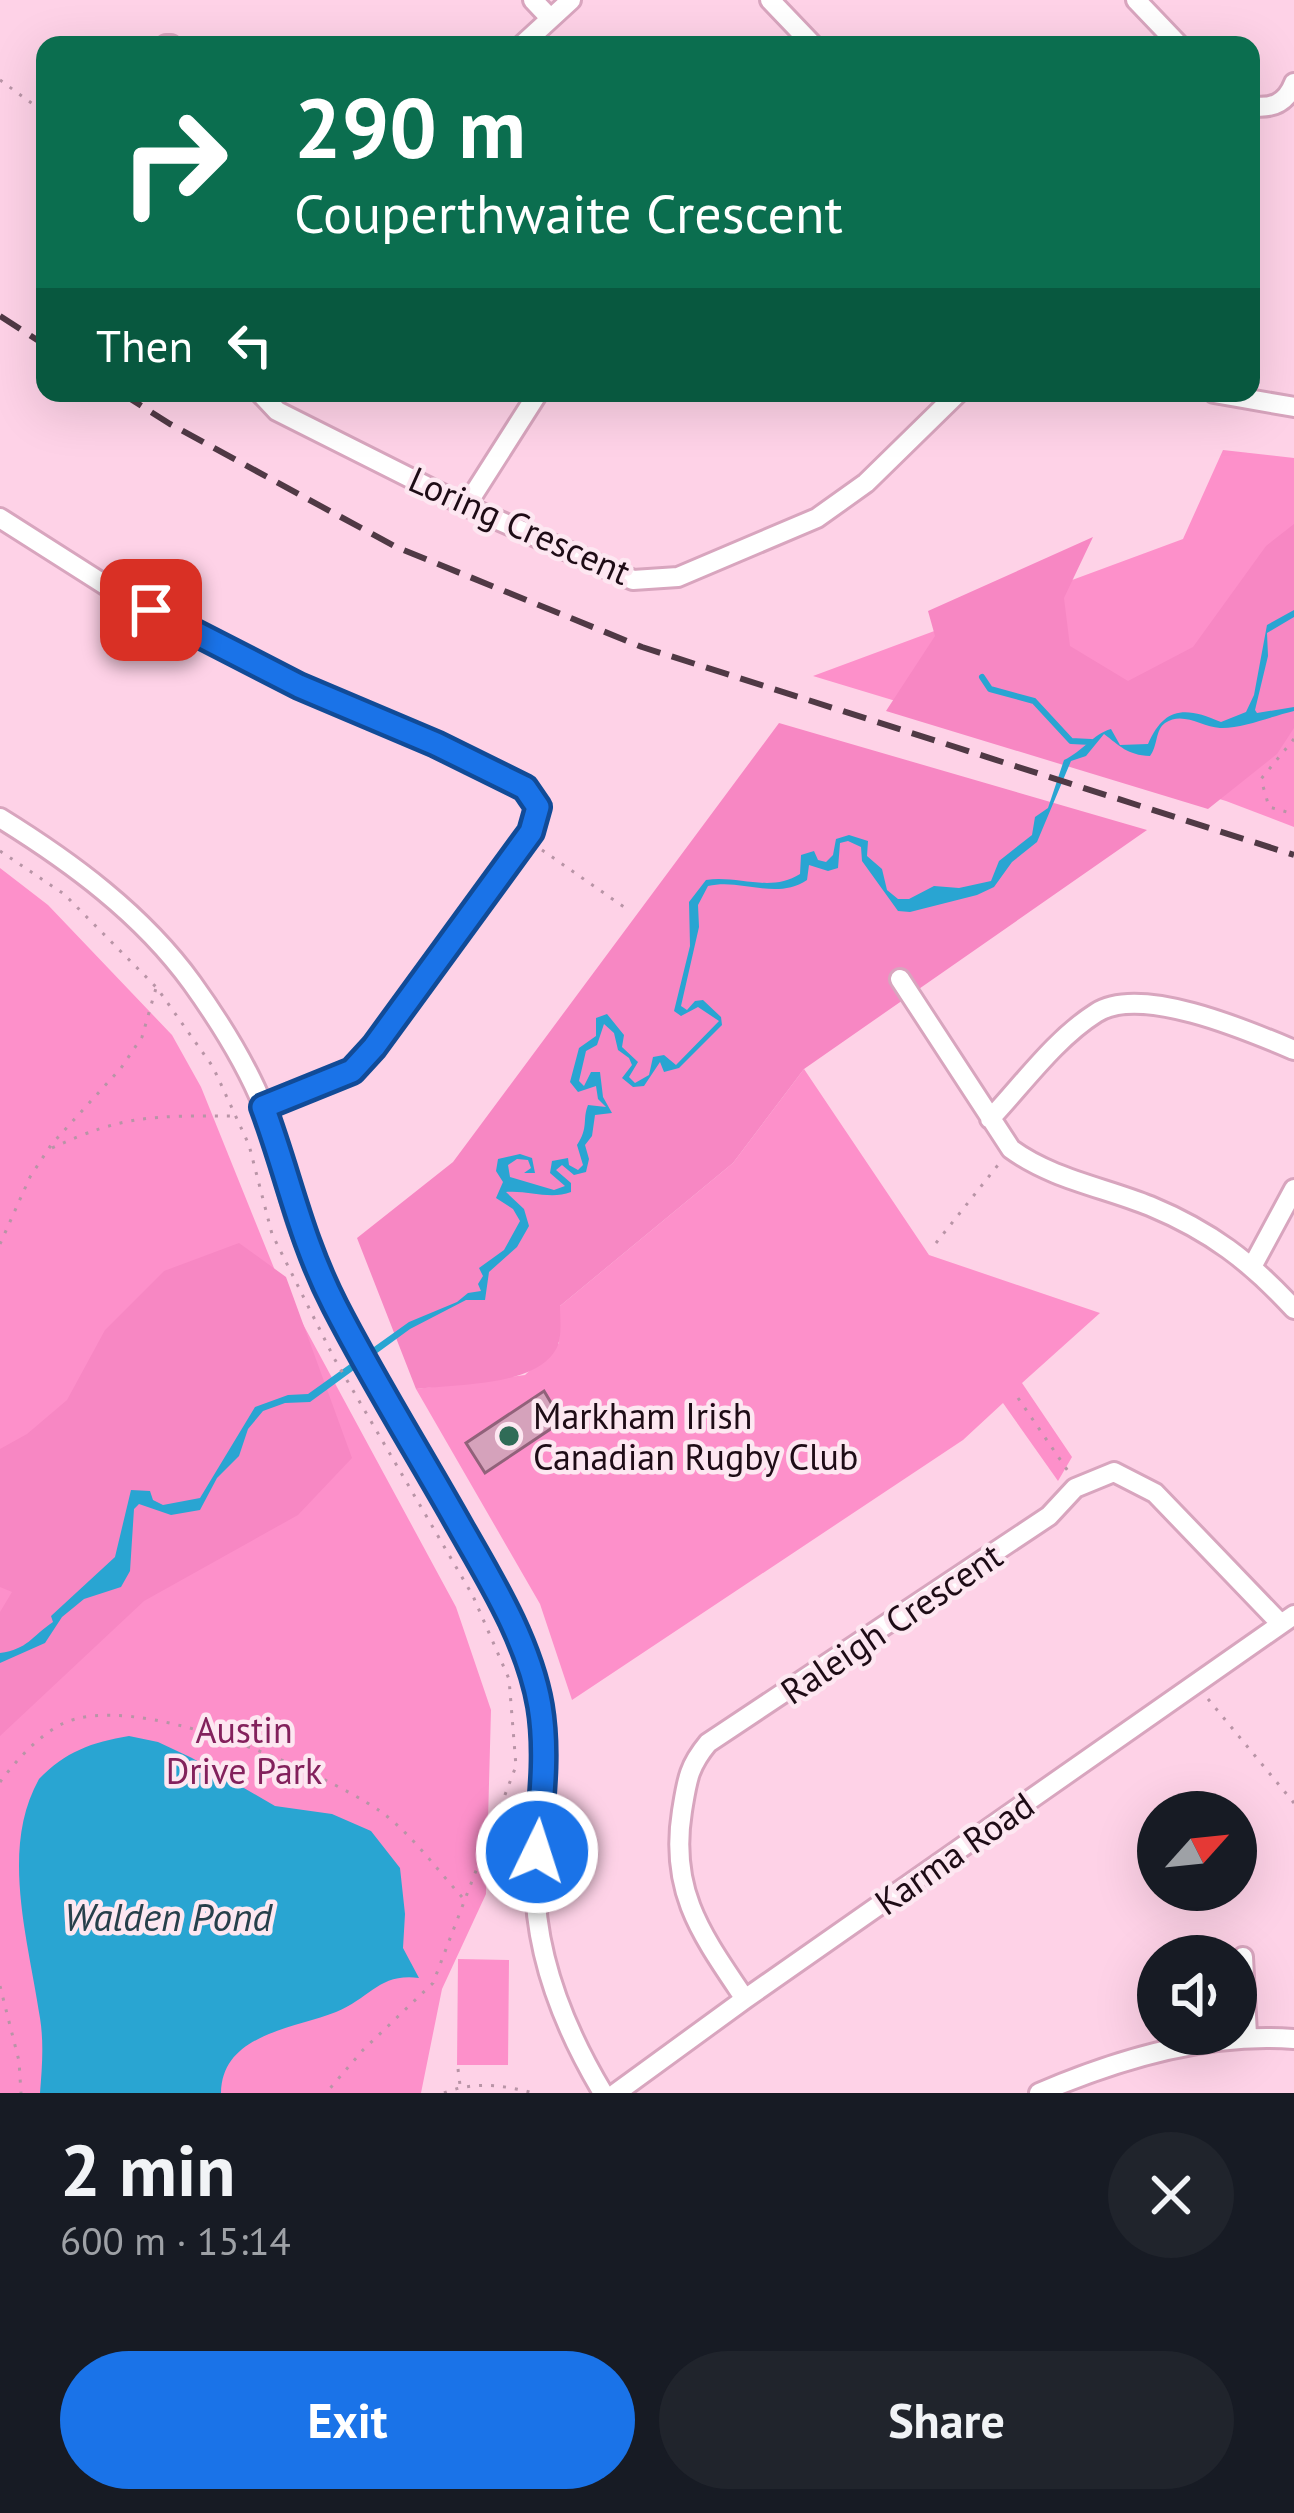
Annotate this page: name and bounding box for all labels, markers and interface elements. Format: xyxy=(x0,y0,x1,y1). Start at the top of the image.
text: 290 m xyxy=(294,72,526,181)
icon: right xyxy=(96,84,252,240)
text: Couperthwaite Crescent xyxy=(294,178,843,248)
icon: left xyxy=(217,312,283,378)
text: Then xyxy=(96,316,193,374)
street label: Loring Crescent xyxy=(402,455,638,595)
pin xyxy=(100,559,202,661)
icon: arrive xyxy=(118,577,184,643)
place label: Markham Irish Canadian Rugby Club xyxy=(533,1392,858,1480)
marker: Markham Irish Canadian Rugby Club xyxy=(496,1423,522,1449)
street label: Raleigh Crescent xyxy=(771,1532,1011,1714)
park label: Austin Drive Park xyxy=(166,1706,322,1794)
street label: Karma Road xyxy=(865,1781,1043,1925)
position arrow xyxy=(474,1789,600,1915)
north arrow xyxy=(1137,1791,1257,1911)
map controls xyxy=(1137,1791,1257,2055)
water label: Walden Pond xyxy=(64,1891,273,1942)
button: sound xyxy=(1137,1935,1257,2055)
text: 2 min xyxy=(60,2123,236,2216)
button: close xyxy=(1108,2132,1234,2258)
text: 600 m · 15:14 xyxy=(60,2215,291,2266)
button: Exit xyxy=(60,2351,635,2489)
button: Share xyxy=(659,2351,1234,2489)

